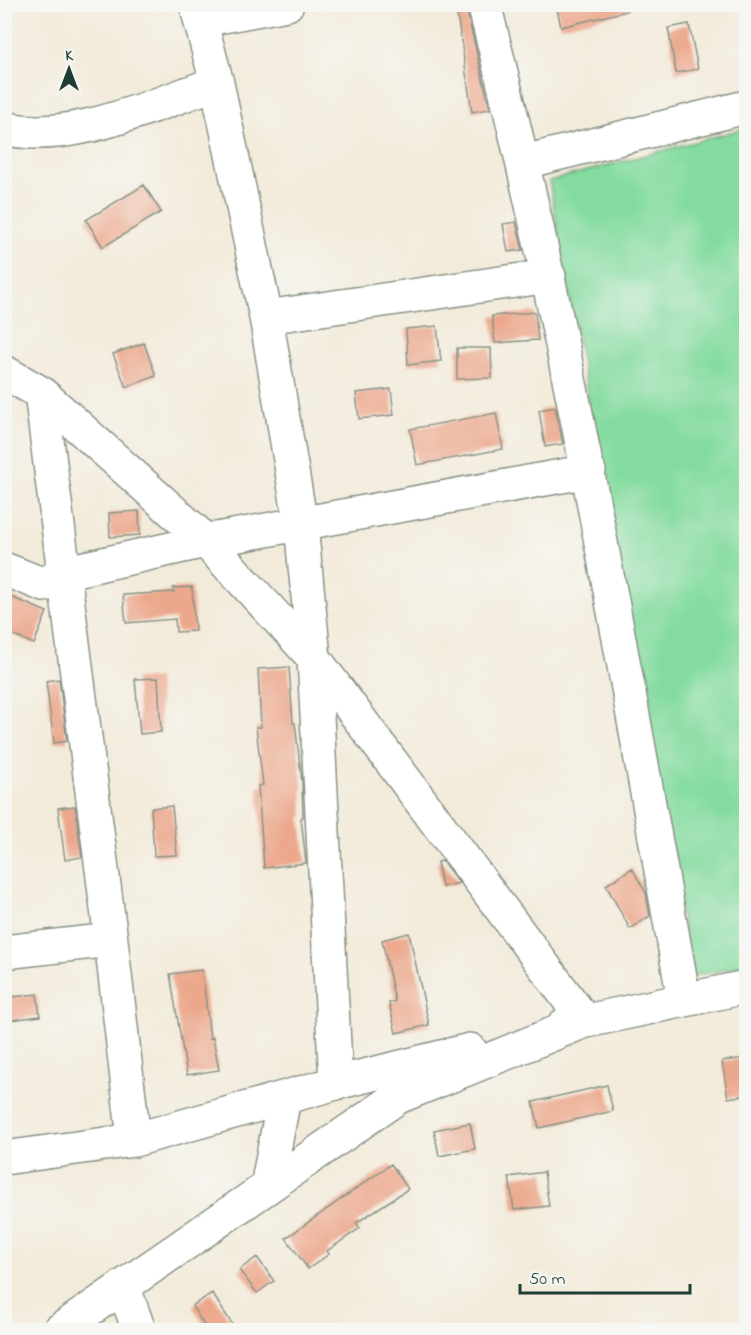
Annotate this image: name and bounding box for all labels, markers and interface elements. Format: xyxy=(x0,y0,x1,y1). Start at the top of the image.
north arrow xyxy=(39,39,99,99)
text: K xyxy=(65,44,74,68)
scale bar xyxy=(520,1257,690,1295)
text: 50 m xyxy=(529,1267,566,1293)

